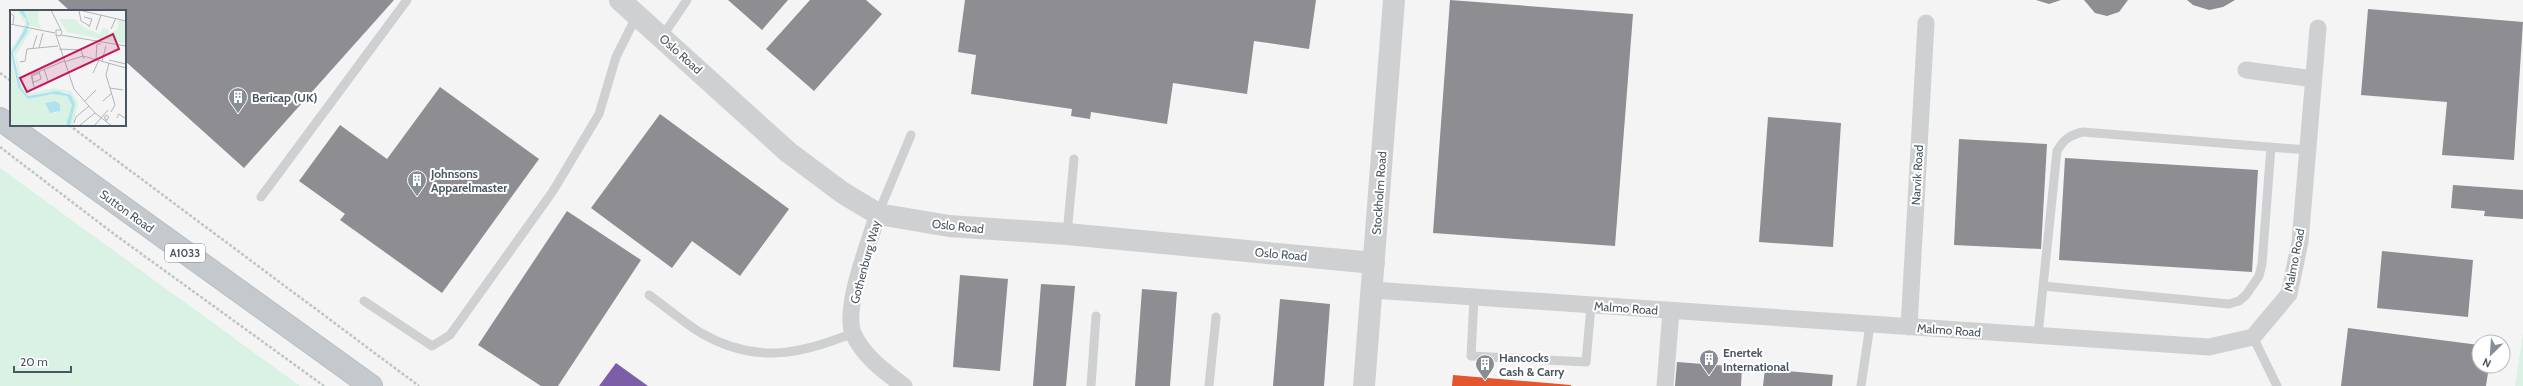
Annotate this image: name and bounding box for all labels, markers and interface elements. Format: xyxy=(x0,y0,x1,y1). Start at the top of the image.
inset map xyxy=(10,10,126,126)
street label: Oslo Road xyxy=(657,31,705,77)
building icon: Bericap (UK) xyxy=(227,86,249,114)
place label: Bericap (UK) xyxy=(252,90,317,105)
street label: Narvik Road xyxy=(1908,144,1926,206)
street label: Stockholm Road xyxy=(1369,151,1389,235)
place label: Johnsons Apparelmaster xyxy=(430,166,507,195)
building icon: Johnsons Apparelmaster xyxy=(406,169,428,197)
street label: Sutton Road xyxy=(97,186,157,236)
street label: Oslo Road xyxy=(931,216,985,236)
street label: Gothenburg Way xyxy=(847,219,883,305)
street label: Malmo Road xyxy=(2281,227,2307,293)
road number: A1033 xyxy=(165,244,205,262)
street label: Oslo Road xyxy=(1254,244,1308,264)
street label: Malmo Road xyxy=(1593,298,1659,318)
street label: Malmo Road xyxy=(1916,320,1982,340)
north arrow xyxy=(2471,334,2511,374)
place label: Enertek International xyxy=(1723,345,1789,374)
scale bar xyxy=(14,348,71,374)
building icon: Enertek International xyxy=(1698,348,1720,376)
place label: Hancocks Cash & Carry xyxy=(1499,350,1565,379)
building icon: Hancocks Cash & Carry xyxy=(1474,353,1496,381)
text: 20 m xyxy=(20,354,48,369)
text: N xyxy=(2480,355,2493,371)

